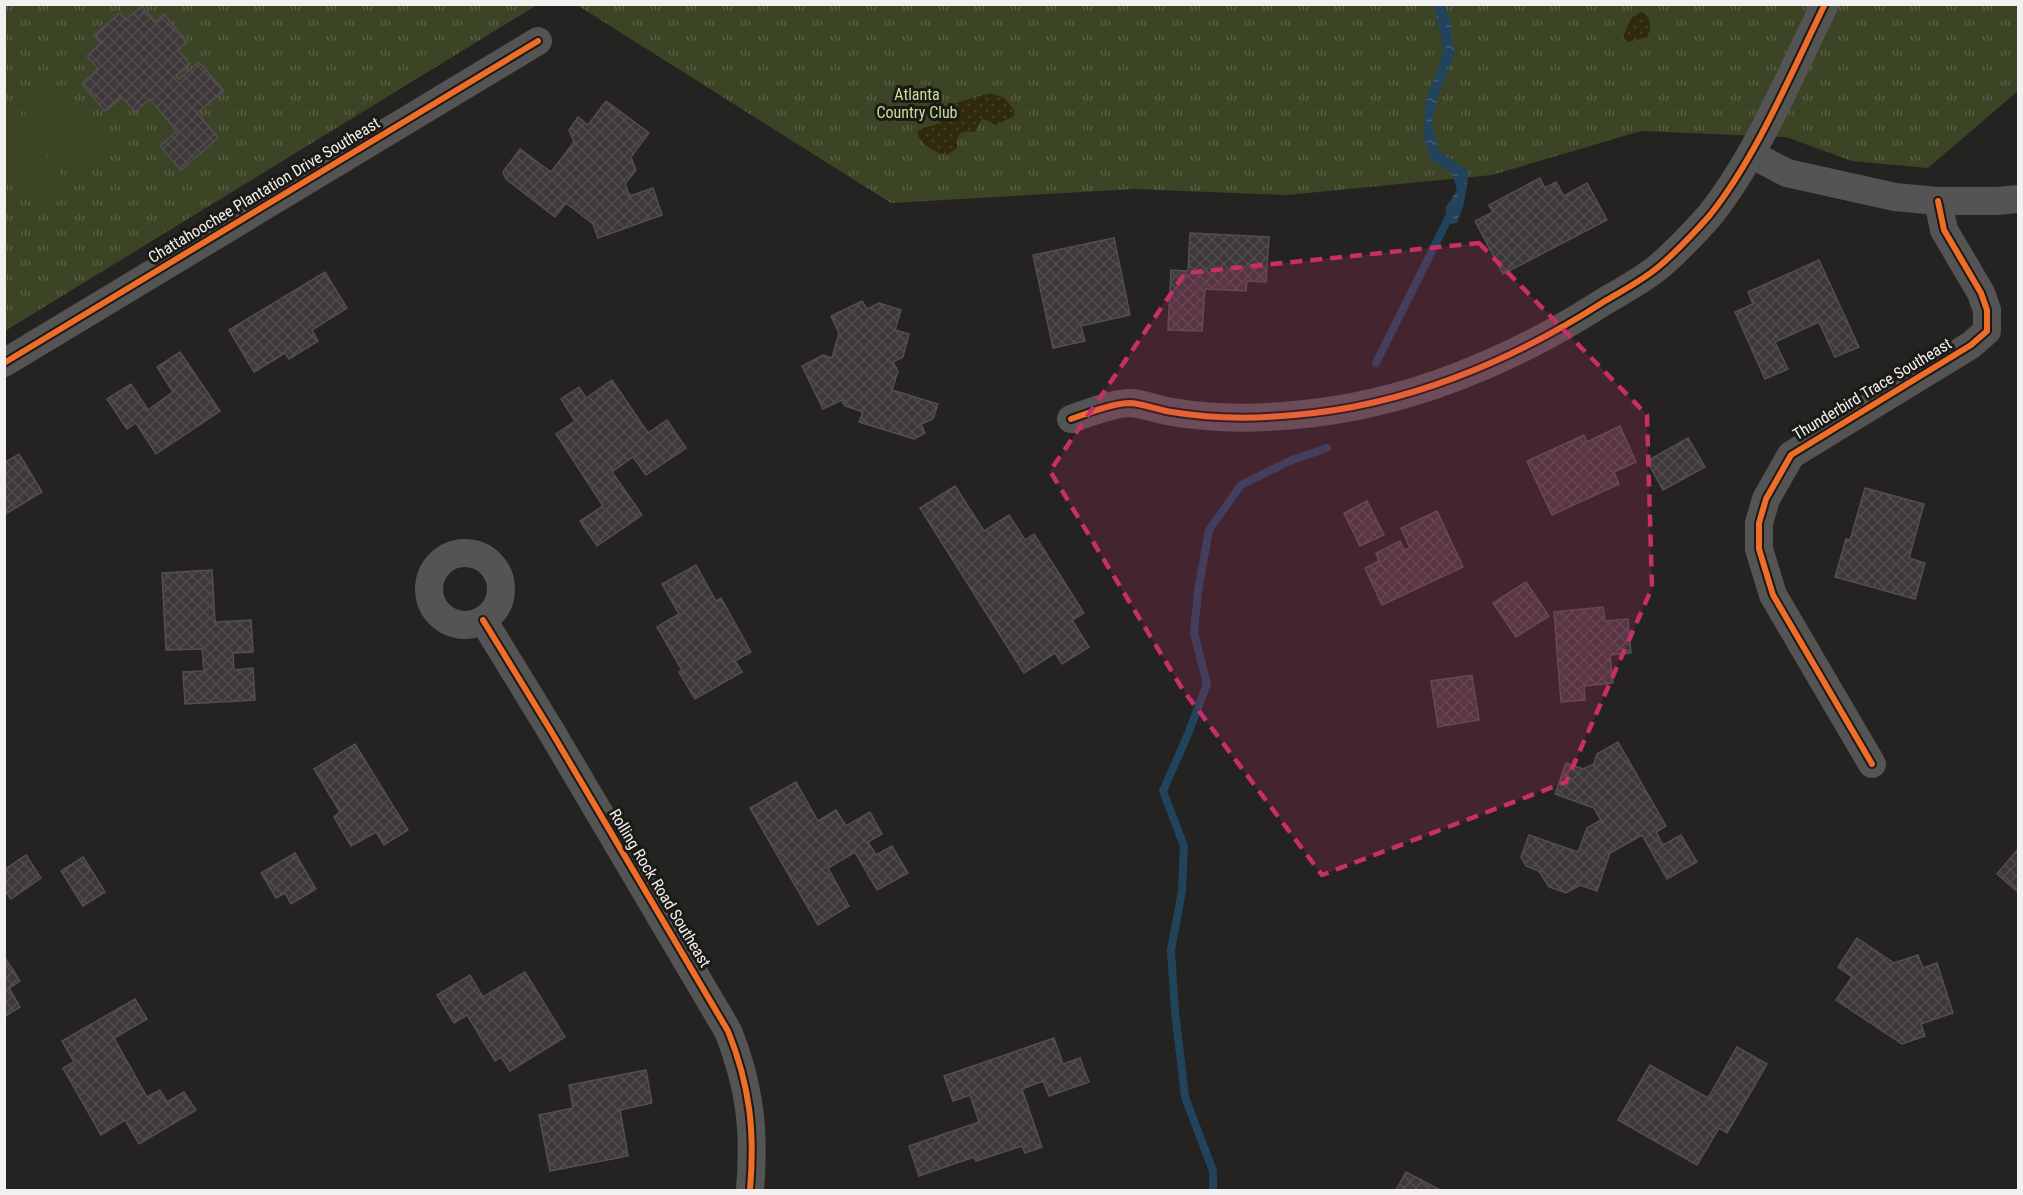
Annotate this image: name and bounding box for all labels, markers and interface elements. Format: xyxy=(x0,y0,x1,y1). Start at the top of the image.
park label: Atlanta Country Club xyxy=(876,85,958,122)
street label: Chattahoochee Plantation Drive Southeast xyxy=(145,113,383,267)
street label: Thunderbird Trace Southeast xyxy=(1789,334,1955,444)
street label: Rolling Rock Road Southeast xyxy=(605,805,715,971)

